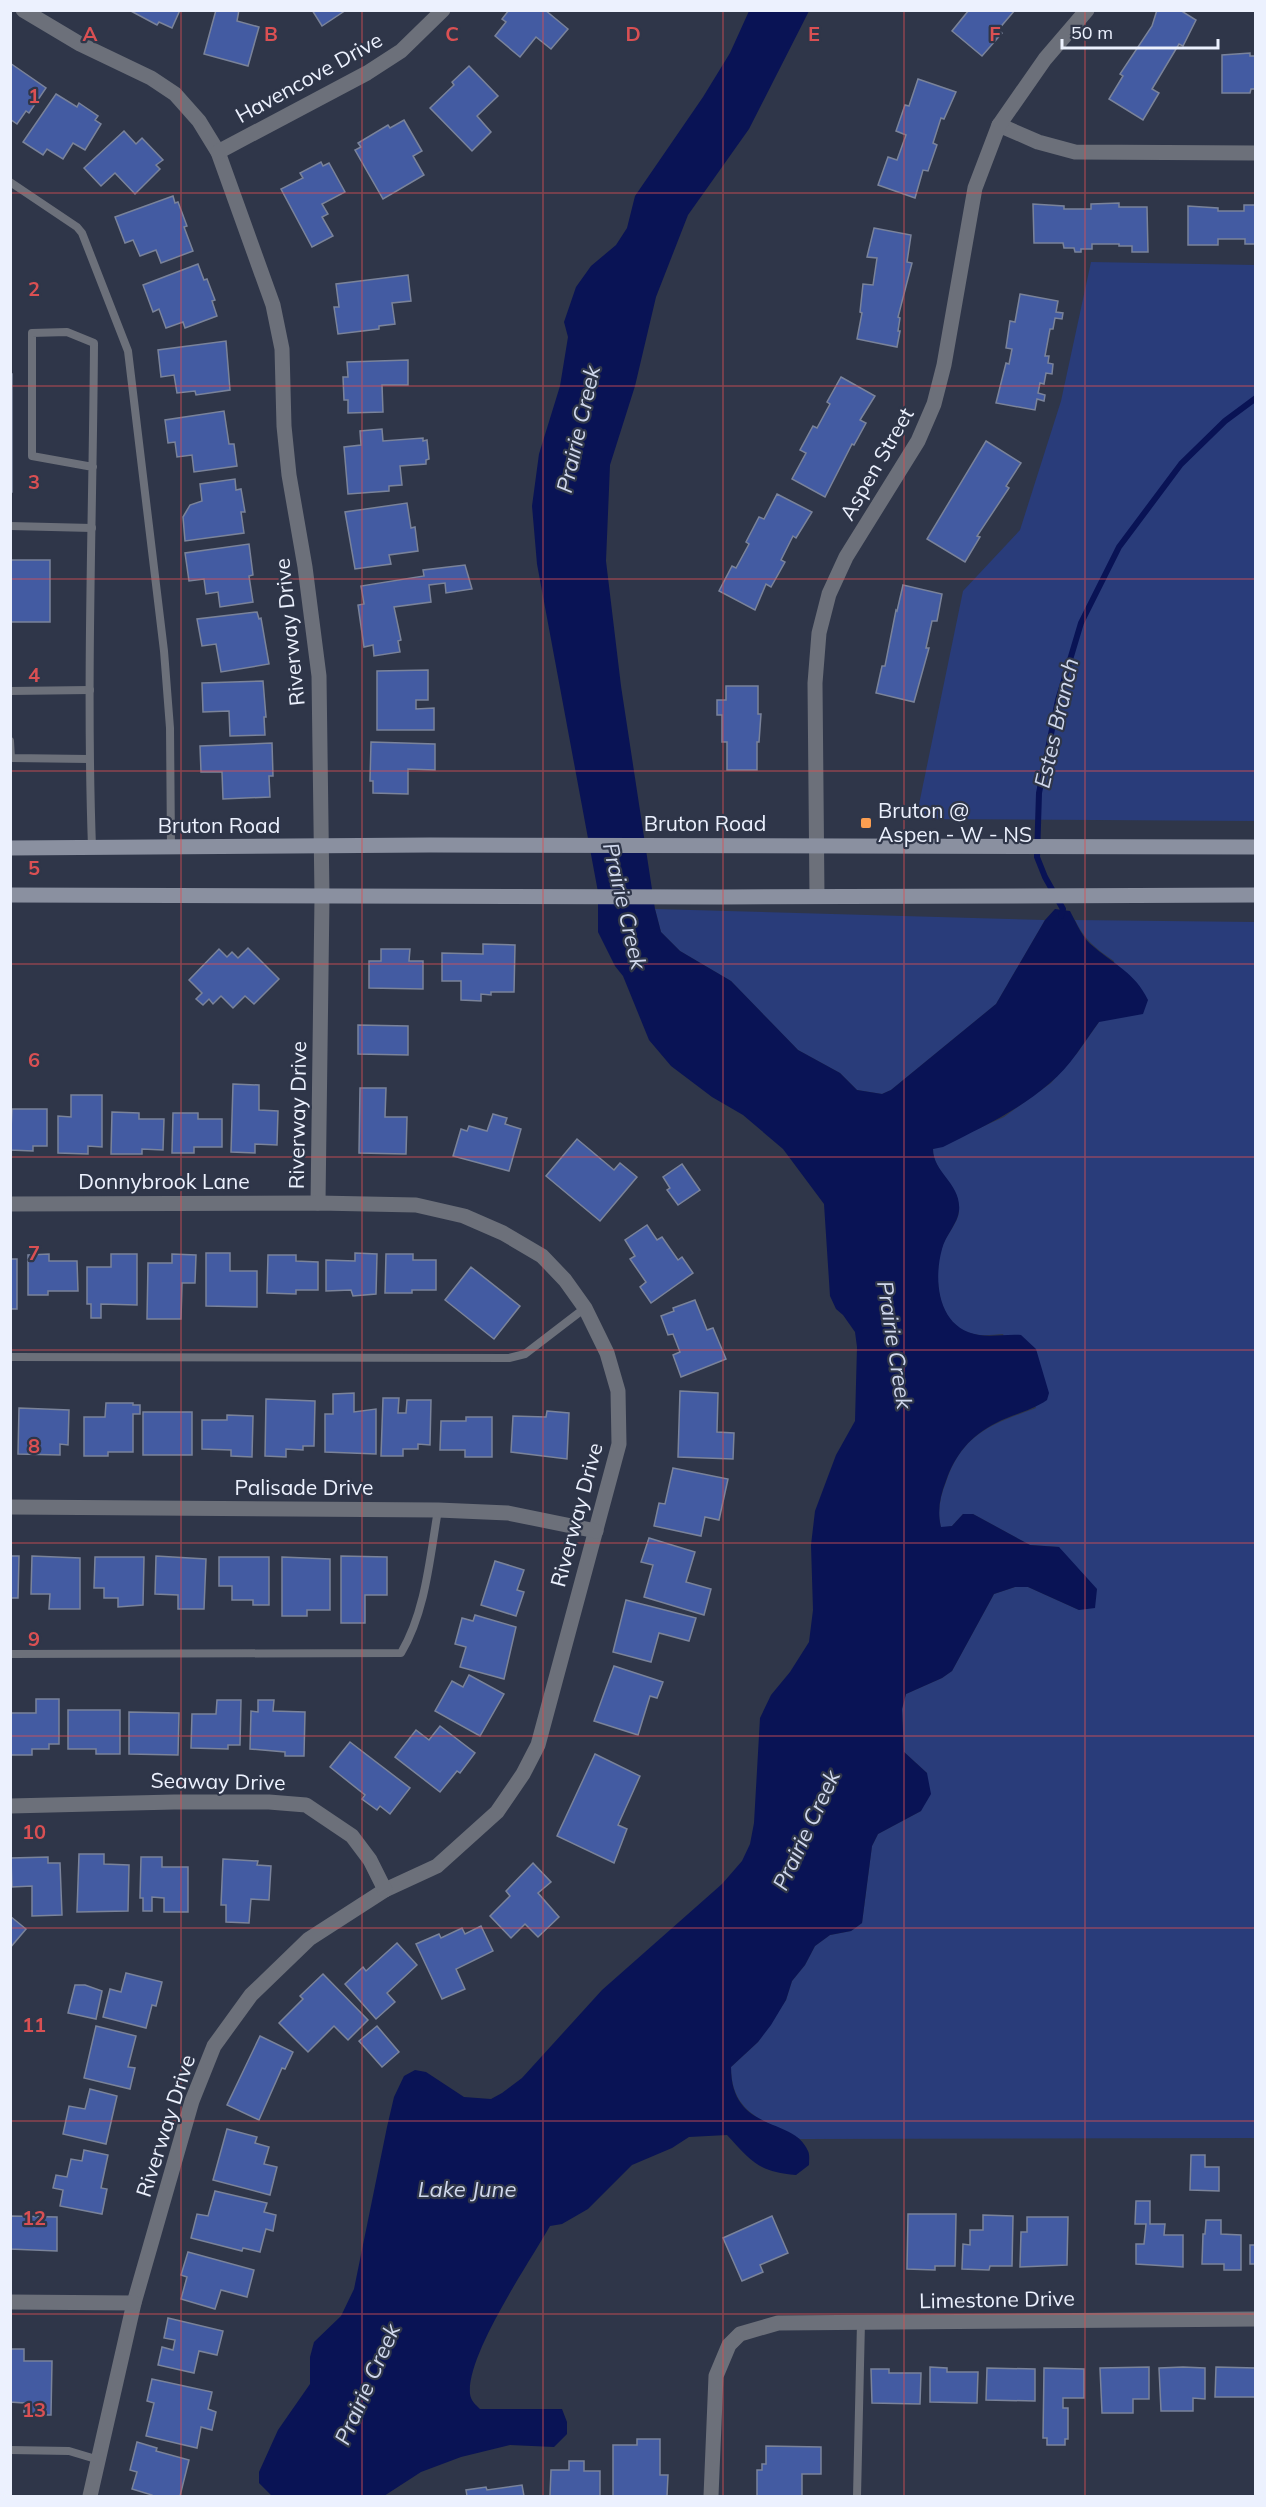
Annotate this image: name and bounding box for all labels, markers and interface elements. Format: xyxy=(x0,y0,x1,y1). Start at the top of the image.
scale bar xyxy=(1062,12,1218,50)
text: A xyxy=(83,21,98,46)
text: B xyxy=(264,21,278,46)
text: C xyxy=(445,21,459,46)
text: D xyxy=(625,21,641,46)
text: E xyxy=(808,21,820,46)
text: F xyxy=(989,21,1001,46)
text: 50 m xyxy=(1071,21,1113,44)
street label: Havencove Drive xyxy=(231,26,387,128)
text: 1 xyxy=(28,83,40,108)
text: 2 xyxy=(28,276,40,301)
water label: Prairie Creek xyxy=(550,362,606,495)
street label: Aspen Street xyxy=(833,403,919,524)
text: 3 xyxy=(28,469,40,494)
street label: Riverway Drive xyxy=(268,557,310,707)
water label: Estes Branch xyxy=(1027,655,1085,791)
text: 4 xyxy=(28,662,40,687)
place label: Bruton @ Aspen - W - NS xyxy=(878,797,1032,847)
street label: Bruton Road xyxy=(644,810,766,836)
street label: Bruton Road xyxy=(158,812,280,838)
marker: Bruton @ Aspen - W - NS xyxy=(859,816,873,830)
water label: Prairie Creek xyxy=(597,840,653,973)
text: 5 xyxy=(28,855,40,880)
street label: Riverway Drive xyxy=(283,1041,311,1189)
text: 6 xyxy=(28,1047,40,1072)
street label: Donnybrook Lane xyxy=(78,1168,250,1194)
text: 7 xyxy=(28,1240,40,1265)
water label: Prairie Creek xyxy=(871,1279,919,1412)
text: 8 xyxy=(28,1433,40,1458)
street label: Riverway Drive xyxy=(544,1440,608,1590)
street label: Palisade Drive xyxy=(234,1474,374,1500)
text: 9 xyxy=(28,1626,40,1651)
water label: Prairie Creek xyxy=(766,1765,846,1895)
street label: Seaway Drive xyxy=(150,1767,286,1795)
text: 10 xyxy=(22,1819,46,1844)
text: 11 xyxy=(22,2012,46,2037)
street label: Riverway Drive xyxy=(130,2051,200,2200)
water label: Lake June xyxy=(418,2175,516,2203)
text: 12 xyxy=(22,2205,46,2230)
street label: Limestone Drive xyxy=(919,2285,1075,2313)
water label: Prairie Creek xyxy=(328,2319,406,2449)
text: 13 xyxy=(22,2397,46,2422)

